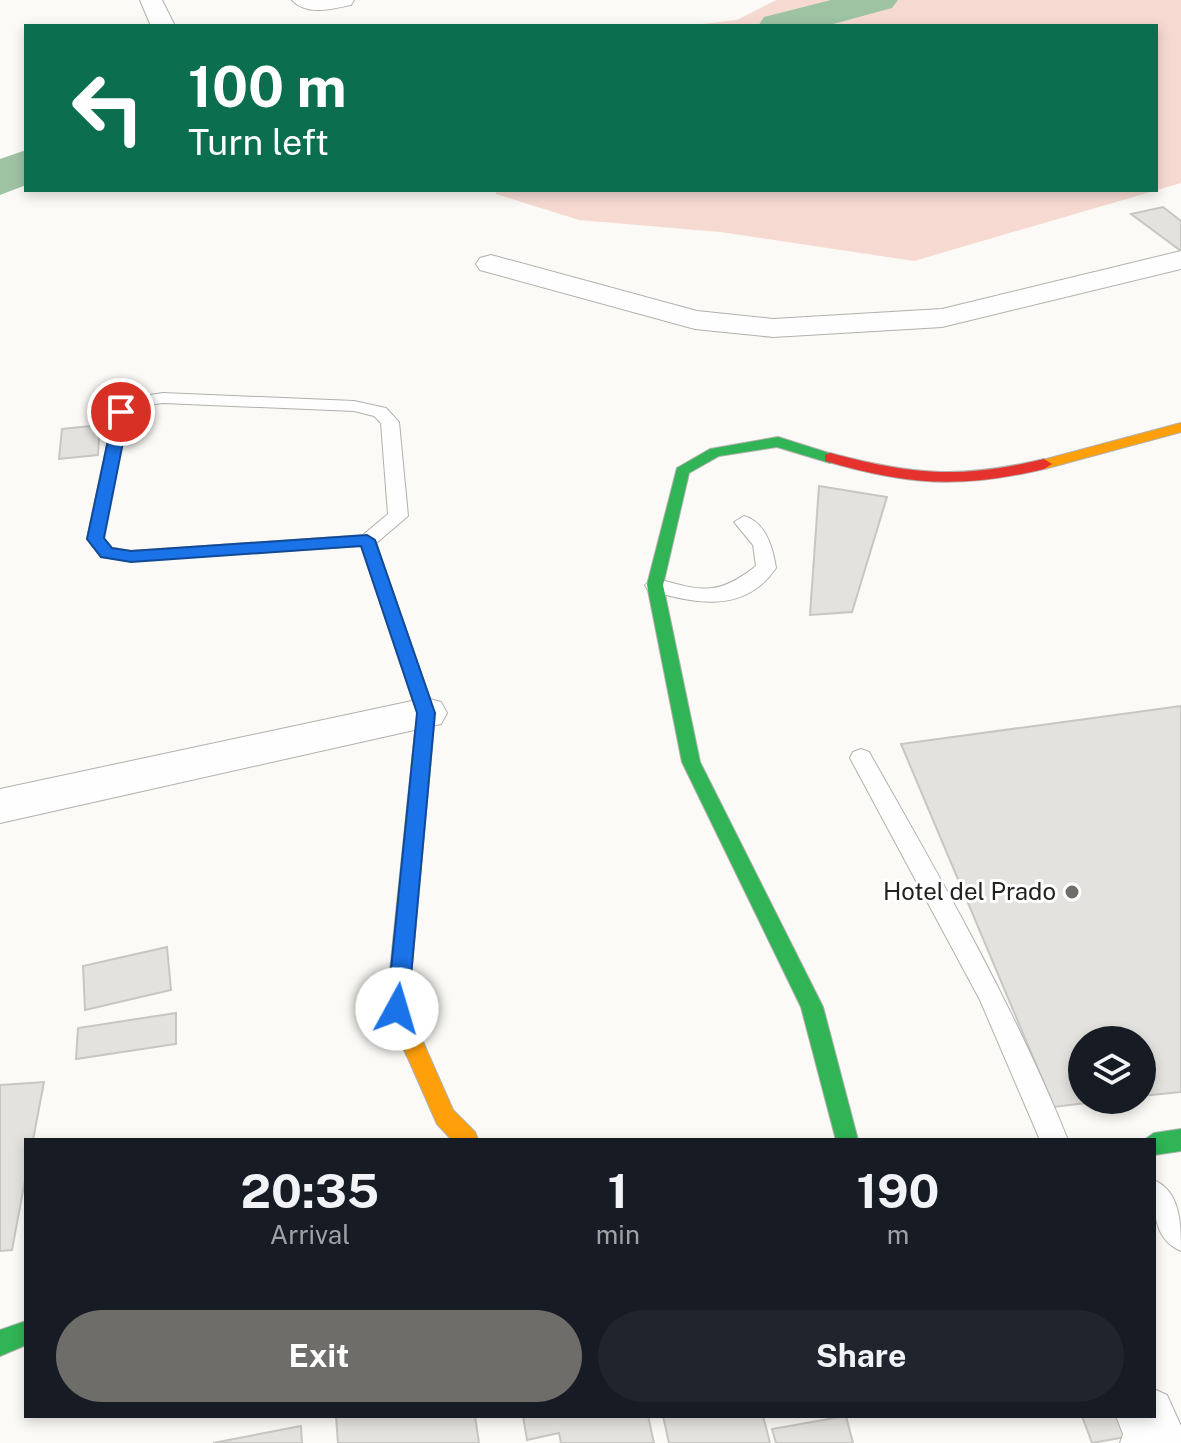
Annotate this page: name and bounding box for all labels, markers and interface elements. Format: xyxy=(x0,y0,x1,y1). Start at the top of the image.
text: 100 m xyxy=(188,54,347,120)
icon: left xyxy=(56,56,160,160)
text: Turn left xyxy=(188,121,329,163)
pin xyxy=(87,378,155,446)
icon: arrive xyxy=(99,390,143,434)
place label: Hotel del Prado xyxy=(883,877,1056,905)
marker: Hotel del Prado xyxy=(1063,883,1081,901)
position arrow xyxy=(355,967,439,1051)
map controls xyxy=(1068,1026,1156,1114)
button: layers xyxy=(1068,1026,1156,1114)
text: 20:35 xyxy=(241,1162,379,1219)
text: 1 xyxy=(608,1162,628,1219)
text: 190 xyxy=(856,1162,939,1219)
text: Arrival xyxy=(270,1219,350,1250)
text: min xyxy=(596,1219,640,1250)
text: m xyxy=(887,1219,909,1250)
button: Exit xyxy=(56,1310,582,1402)
button: Share xyxy=(598,1310,1124,1402)

